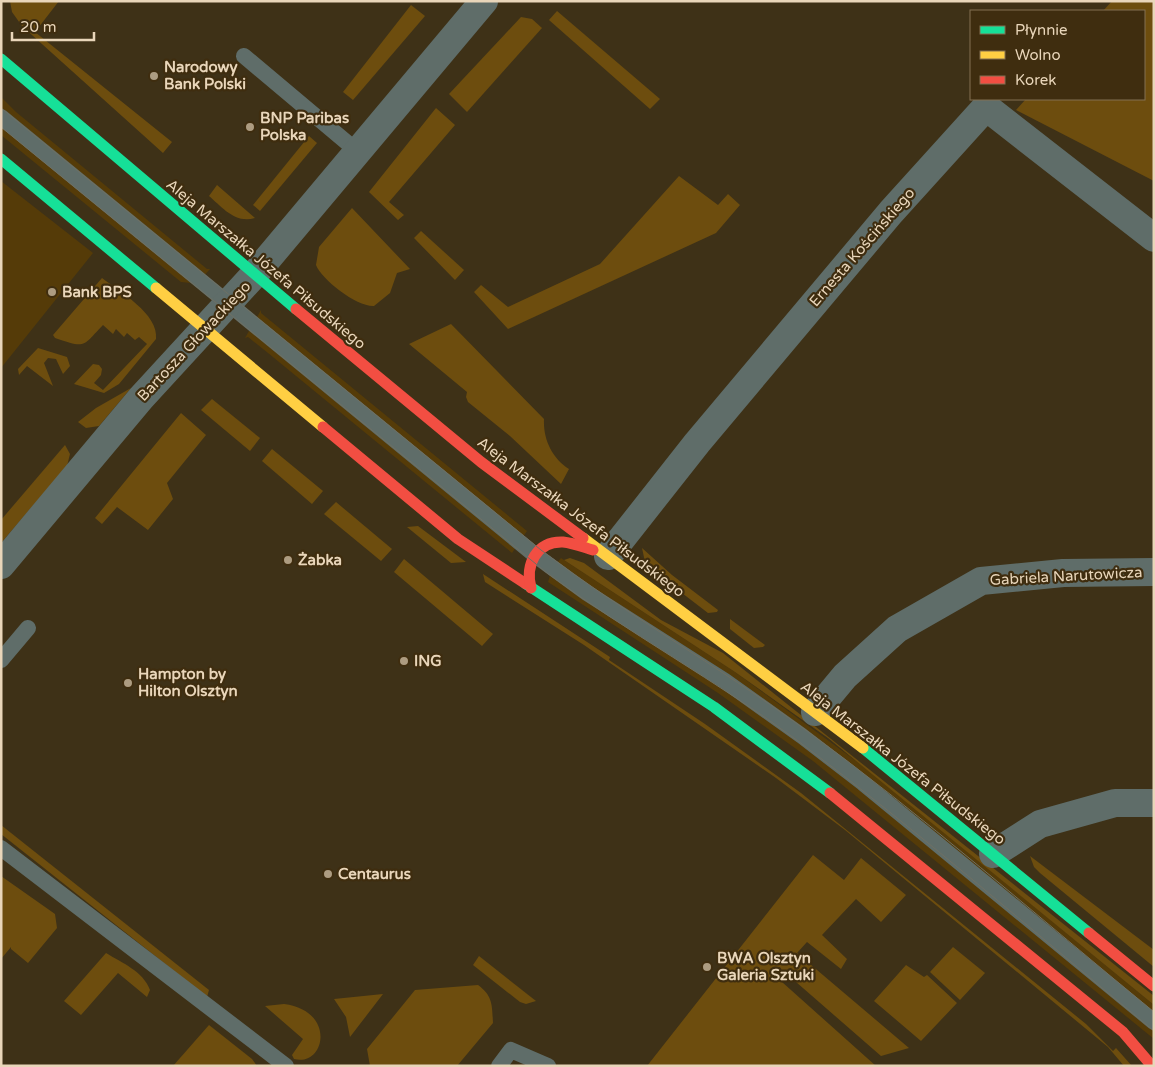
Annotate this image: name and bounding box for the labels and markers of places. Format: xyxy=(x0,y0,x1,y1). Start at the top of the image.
place label: Narodowy Bank Polski xyxy=(164,58,246,93)
marker: Narodowy Bank Polski xyxy=(148,70,160,82)
place label: BNP Paribas Polska xyxy=(260,109,349,144)
marker: BNP Paribas Polska xyxy=(244,121,256,133)
place label: Bank BPS xyxy=(62,283,132,301)
marker: Bank BPS xyxy=(46,286,58,298)
place label: Żabka xyxy=(298,551,342,569)
marker: Żabka xyxy=(282,554,294,566)
place label: ING xyxy=(414,652,442,670)
marker: ING xyxy=(398,655,410,667)
place label: Hampton by Hilton Olsztyn xyxy=(138,665,238,701)
marker: Hampton by Hilton Olsztyn xyxy=(122,677,134,689)
place label: Centaurus xyxy=(338,865,411,883)
marker: Centaurus xyxy=(322,868,334,880)
place label: BWA Olsztyn Galeria Sztuki xyxy=(717,949,814,984)
marker: BWA Olsztyn Galeria Sztuki xyxy=(701,961,713,973)

